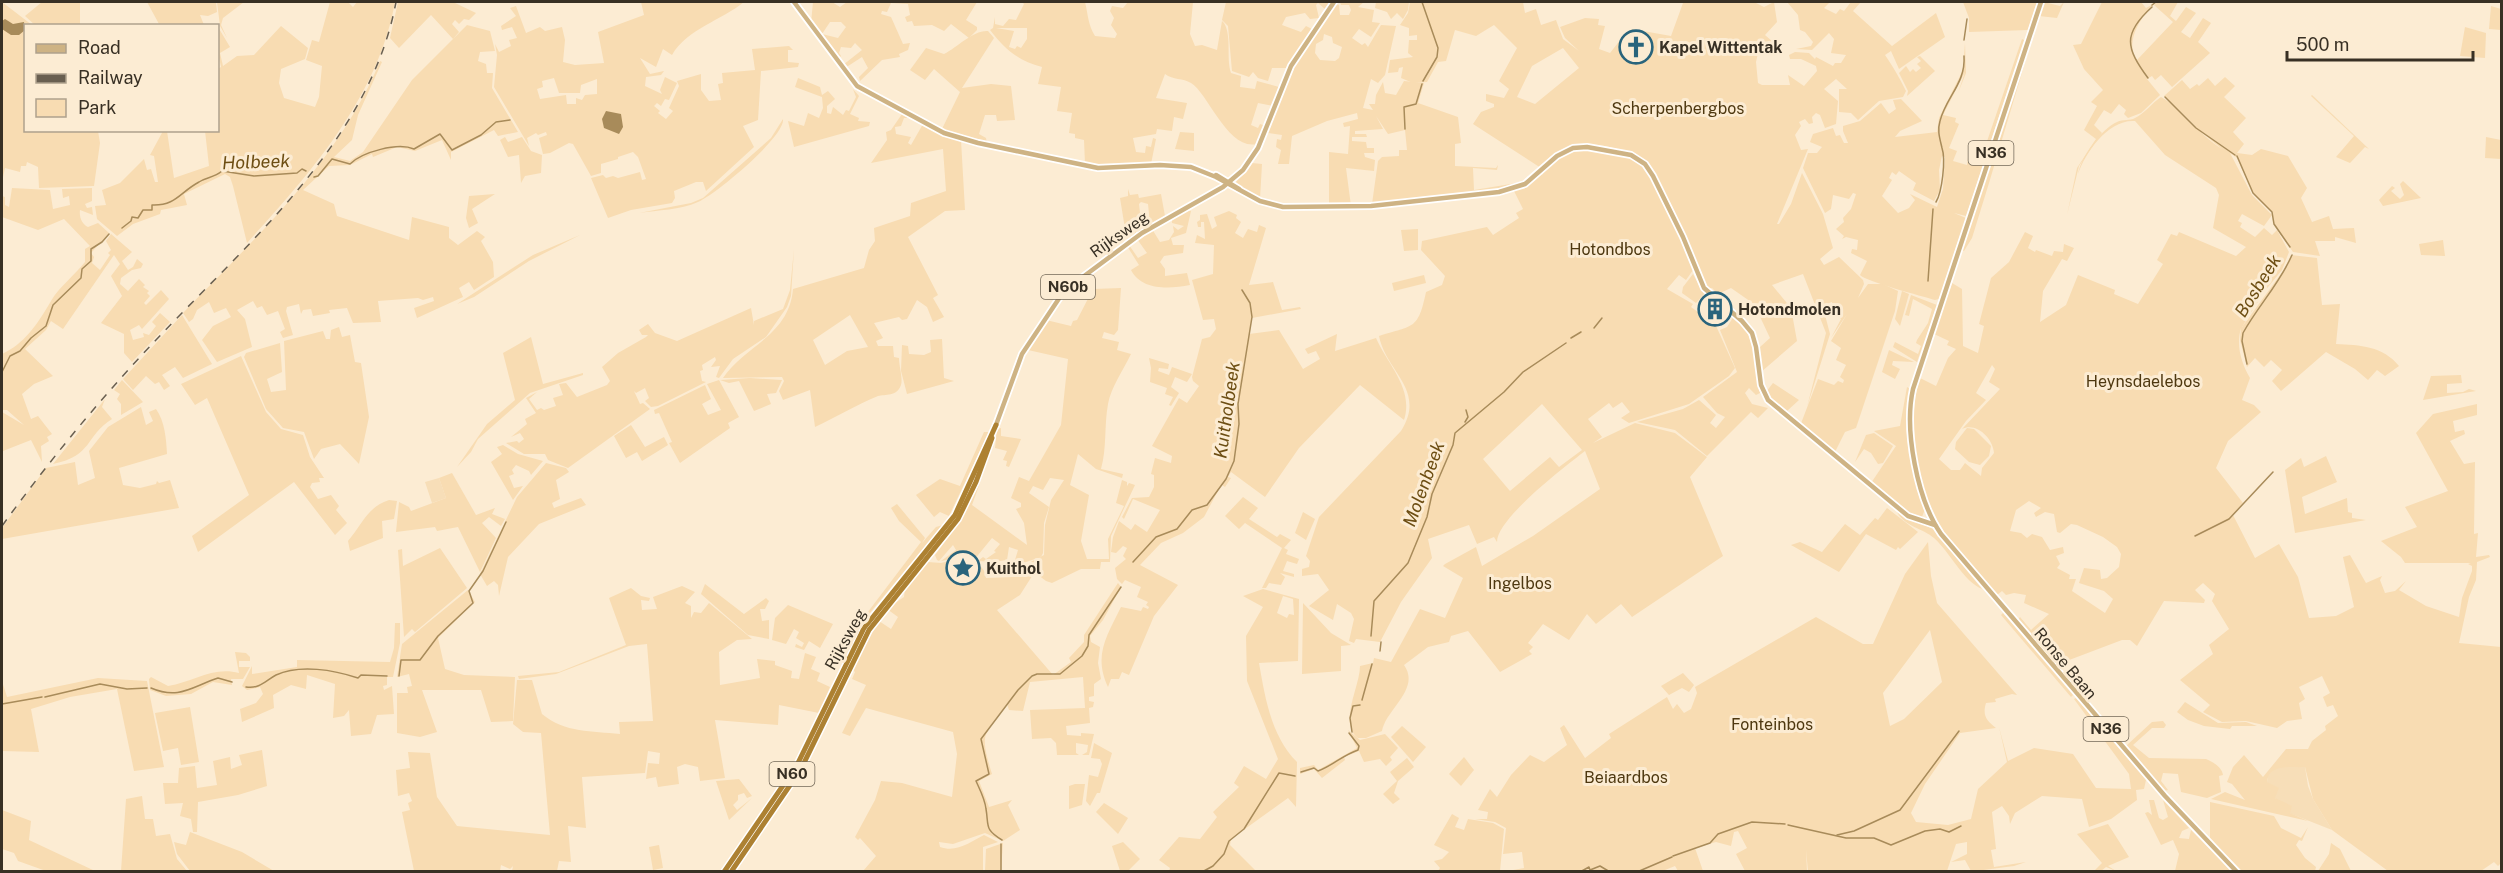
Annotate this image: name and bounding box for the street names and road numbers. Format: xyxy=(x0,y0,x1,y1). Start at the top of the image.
road number: N36 xyxy=(1968,141,2014,165)
street label: Rijksweg xyxy=(1086,207,1152,261)
road number: N60b xyxy=(1041,275,1095,299)
street label: Rijksweg xyxy=(821,605,870,673)
street label: Ronse Baan xyxy=(2030,624,2101,703)
road number: N36 xyxy=(2084,717,2128,741)
road number: N60 xyxy=(770,762,814,786)

